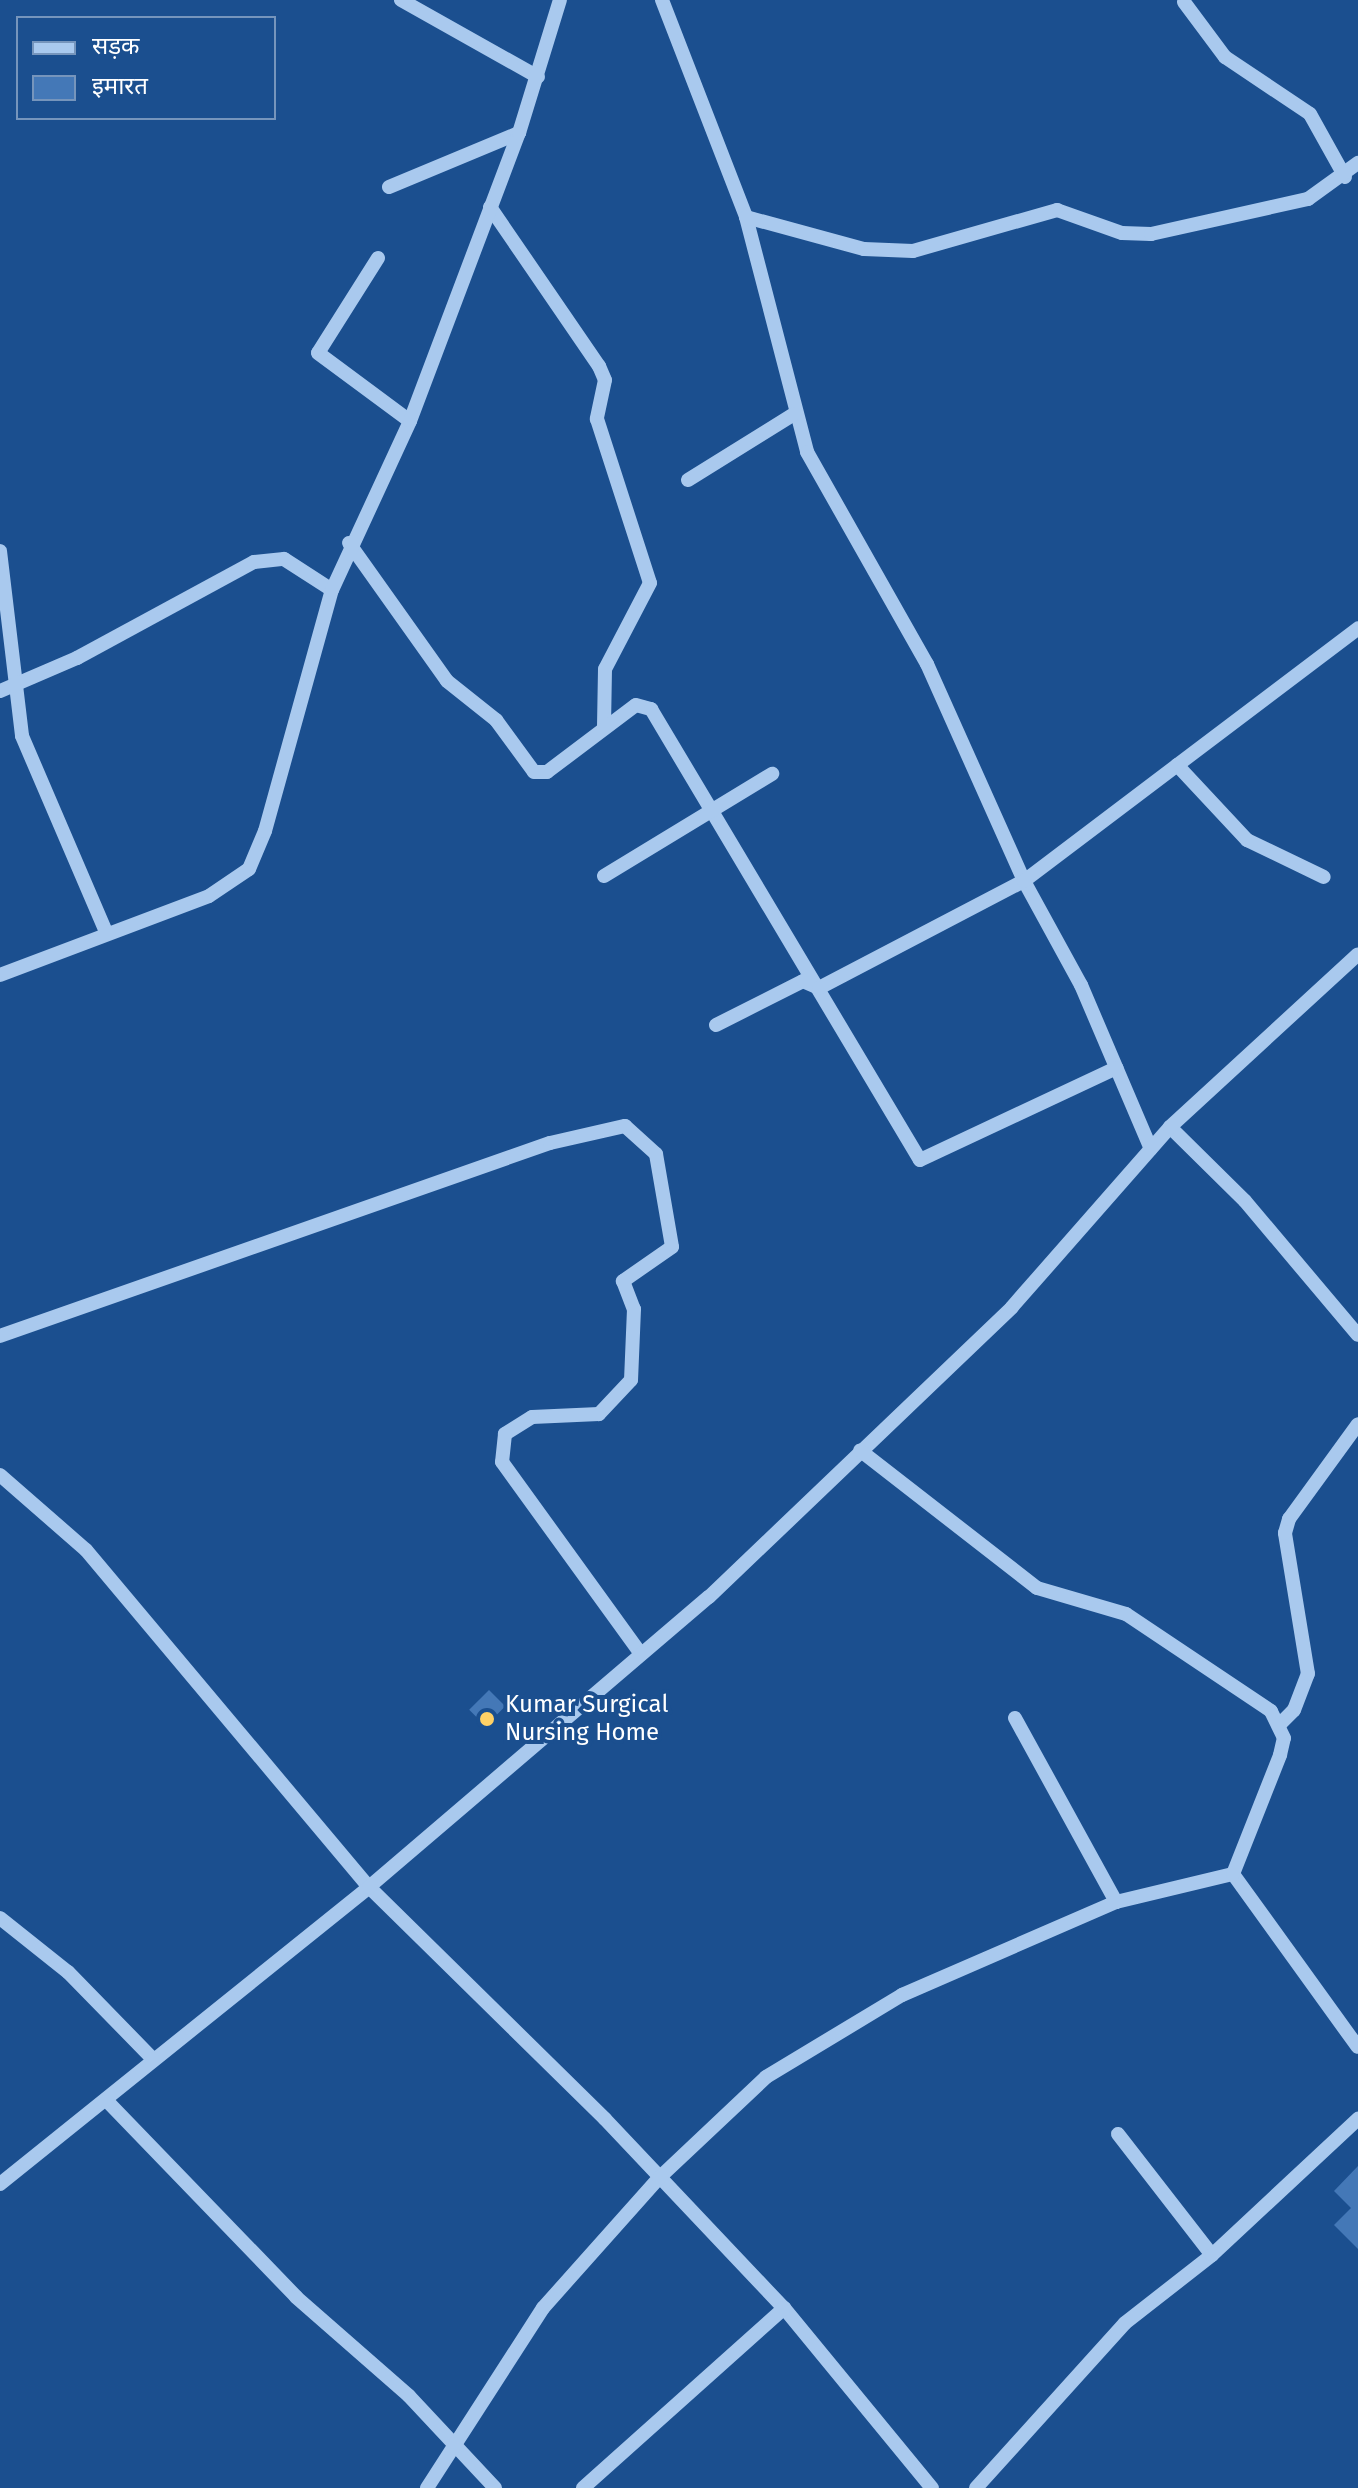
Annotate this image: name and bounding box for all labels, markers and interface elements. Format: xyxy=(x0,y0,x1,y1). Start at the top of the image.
legend xyxy=(16,16,276,120)
text: सड़क xyxy=(92,32,140,60)
text: इमारत xyxy=(92,72,148,100)
place label: Kumar Surgical Nursing Home xyxy=(505,1691,668,1747)
marker: Kumar Surgical Nursing Home xyxy=(476,1708,498,1730)

